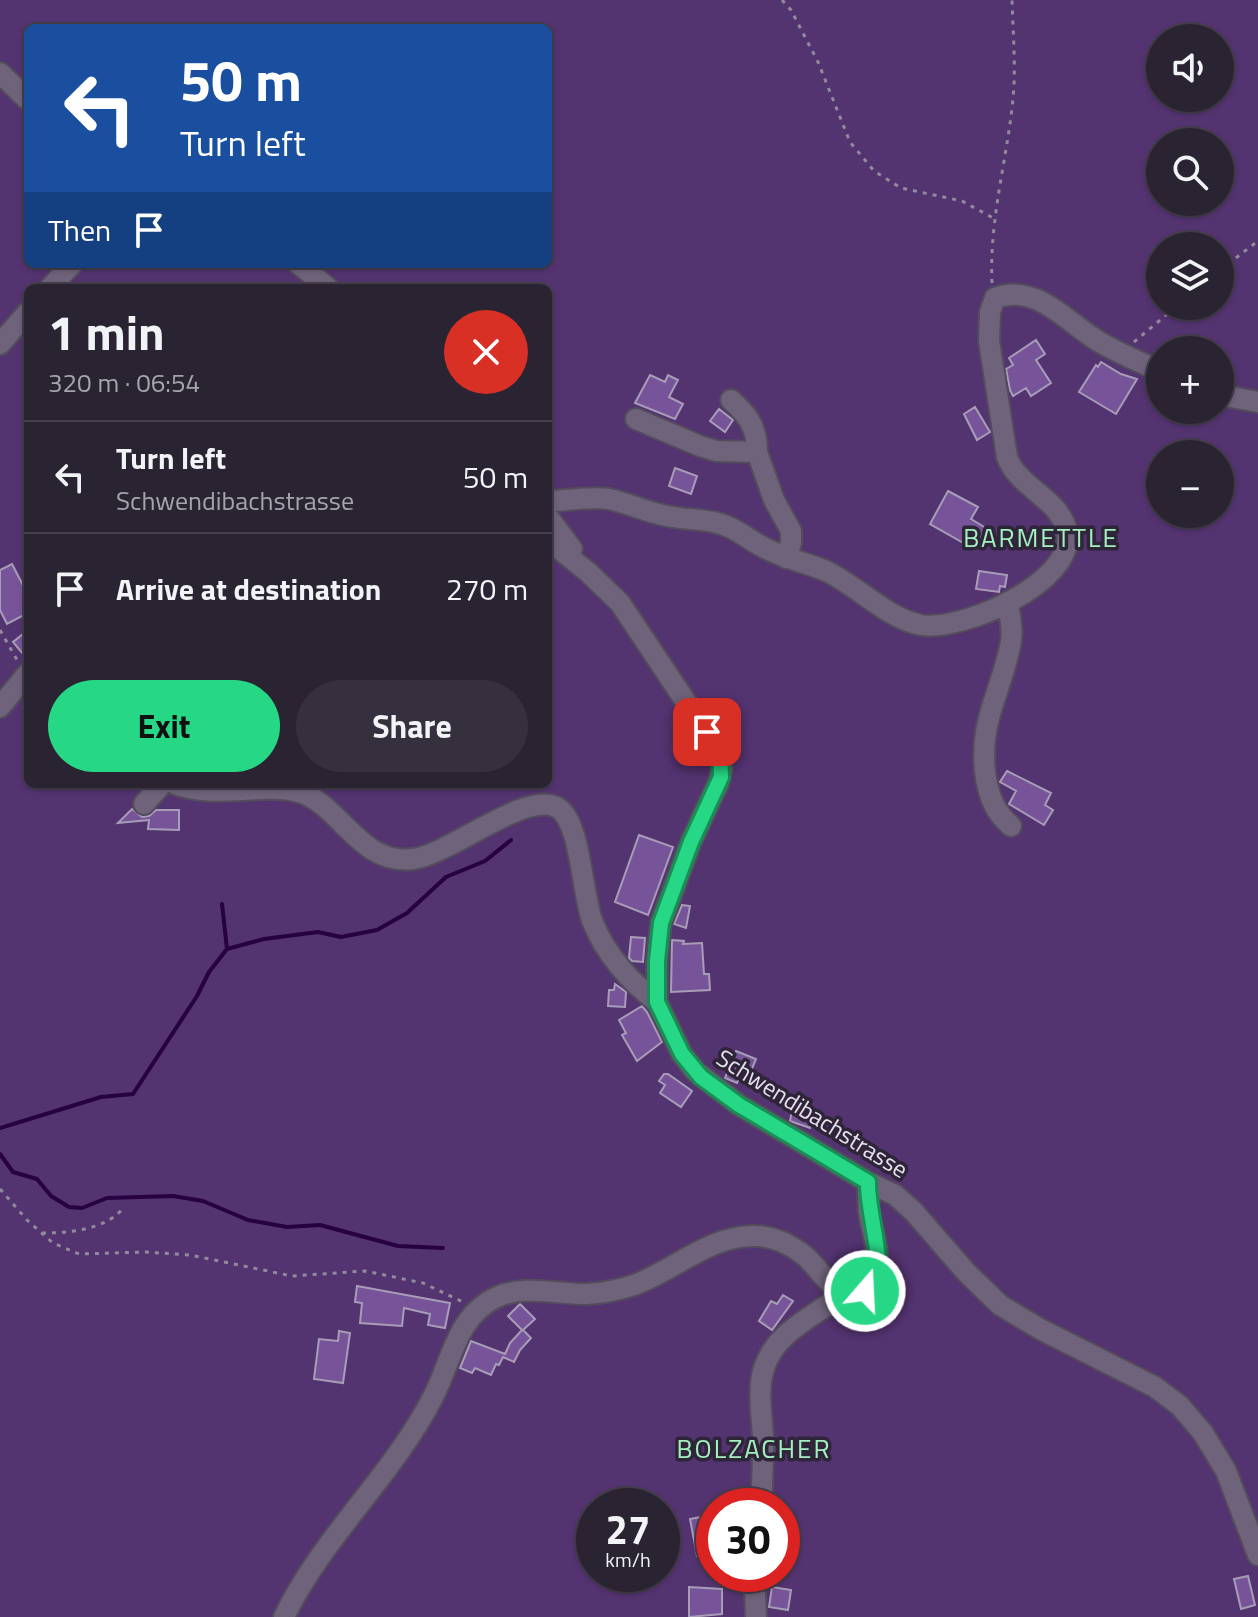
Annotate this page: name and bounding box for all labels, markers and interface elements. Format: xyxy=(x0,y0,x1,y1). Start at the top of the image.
map controls xyxy=(1146,24,1234,528)
button: sound xyxy=(1146,24,1234,112)
text: 50 m xyxy=(180,38,302,123)
icon: left xyxy=(48,56,152,160)
text: Turn left xyxy=(180,115,306,170)
button: search xyxy=(1146,128,1234,216)
text: Then xyxy=(48,207,111,253)
icon: arrive xyxy=(127,208,171,252)
button: layers xyxy=(1146,232,1234,320)
text: 1 min xyxy=(48,296,165,369)
button: close xyxy=(444,310,528,394)
button: + xyxy=(1146,336,1234,424)
text: 320 m · 06:54 xyxy=(48,363,200,402)
text: Turn left xyxy=(116,435,226,481)
button: − xyxy=(1146,440,1234,528)
text: 50 m xyxy=(463,454,528,500)
icon: left xyxy=(48,455,92,499)
text: Schwendibachstrasse xyxy=(116,481,354,520)
district label: BARMETTLE xyxy=(963,518,1119,557)
text: Arrive at destination xyxy=(116,566,381,612)
text: 270 m xyxy=(446,566,528,612)
icon: arrive xyxy=(48,567,92,611)
button: Exit xyxy=(48,680,280,772)
button: Share xyxy=(296,680,528,772)
pin xyxy=(673,698,741,766)
icon: arrive xyxy=(685,710,729,754)
street label: Schwendibachstrasse xyxy=(710,1040,915,1187)
position arrow xyxy=(823,1249,907,1333)
district label: BOLZACHER xyxy=(677,1429,831,1468)
speed limit sign: 30 xyxy=(696,1488,800,1592)
text: 27 xyxy=(606,1499,650,1560)
text: km/h xyxy=(605,1544,651,1575)

